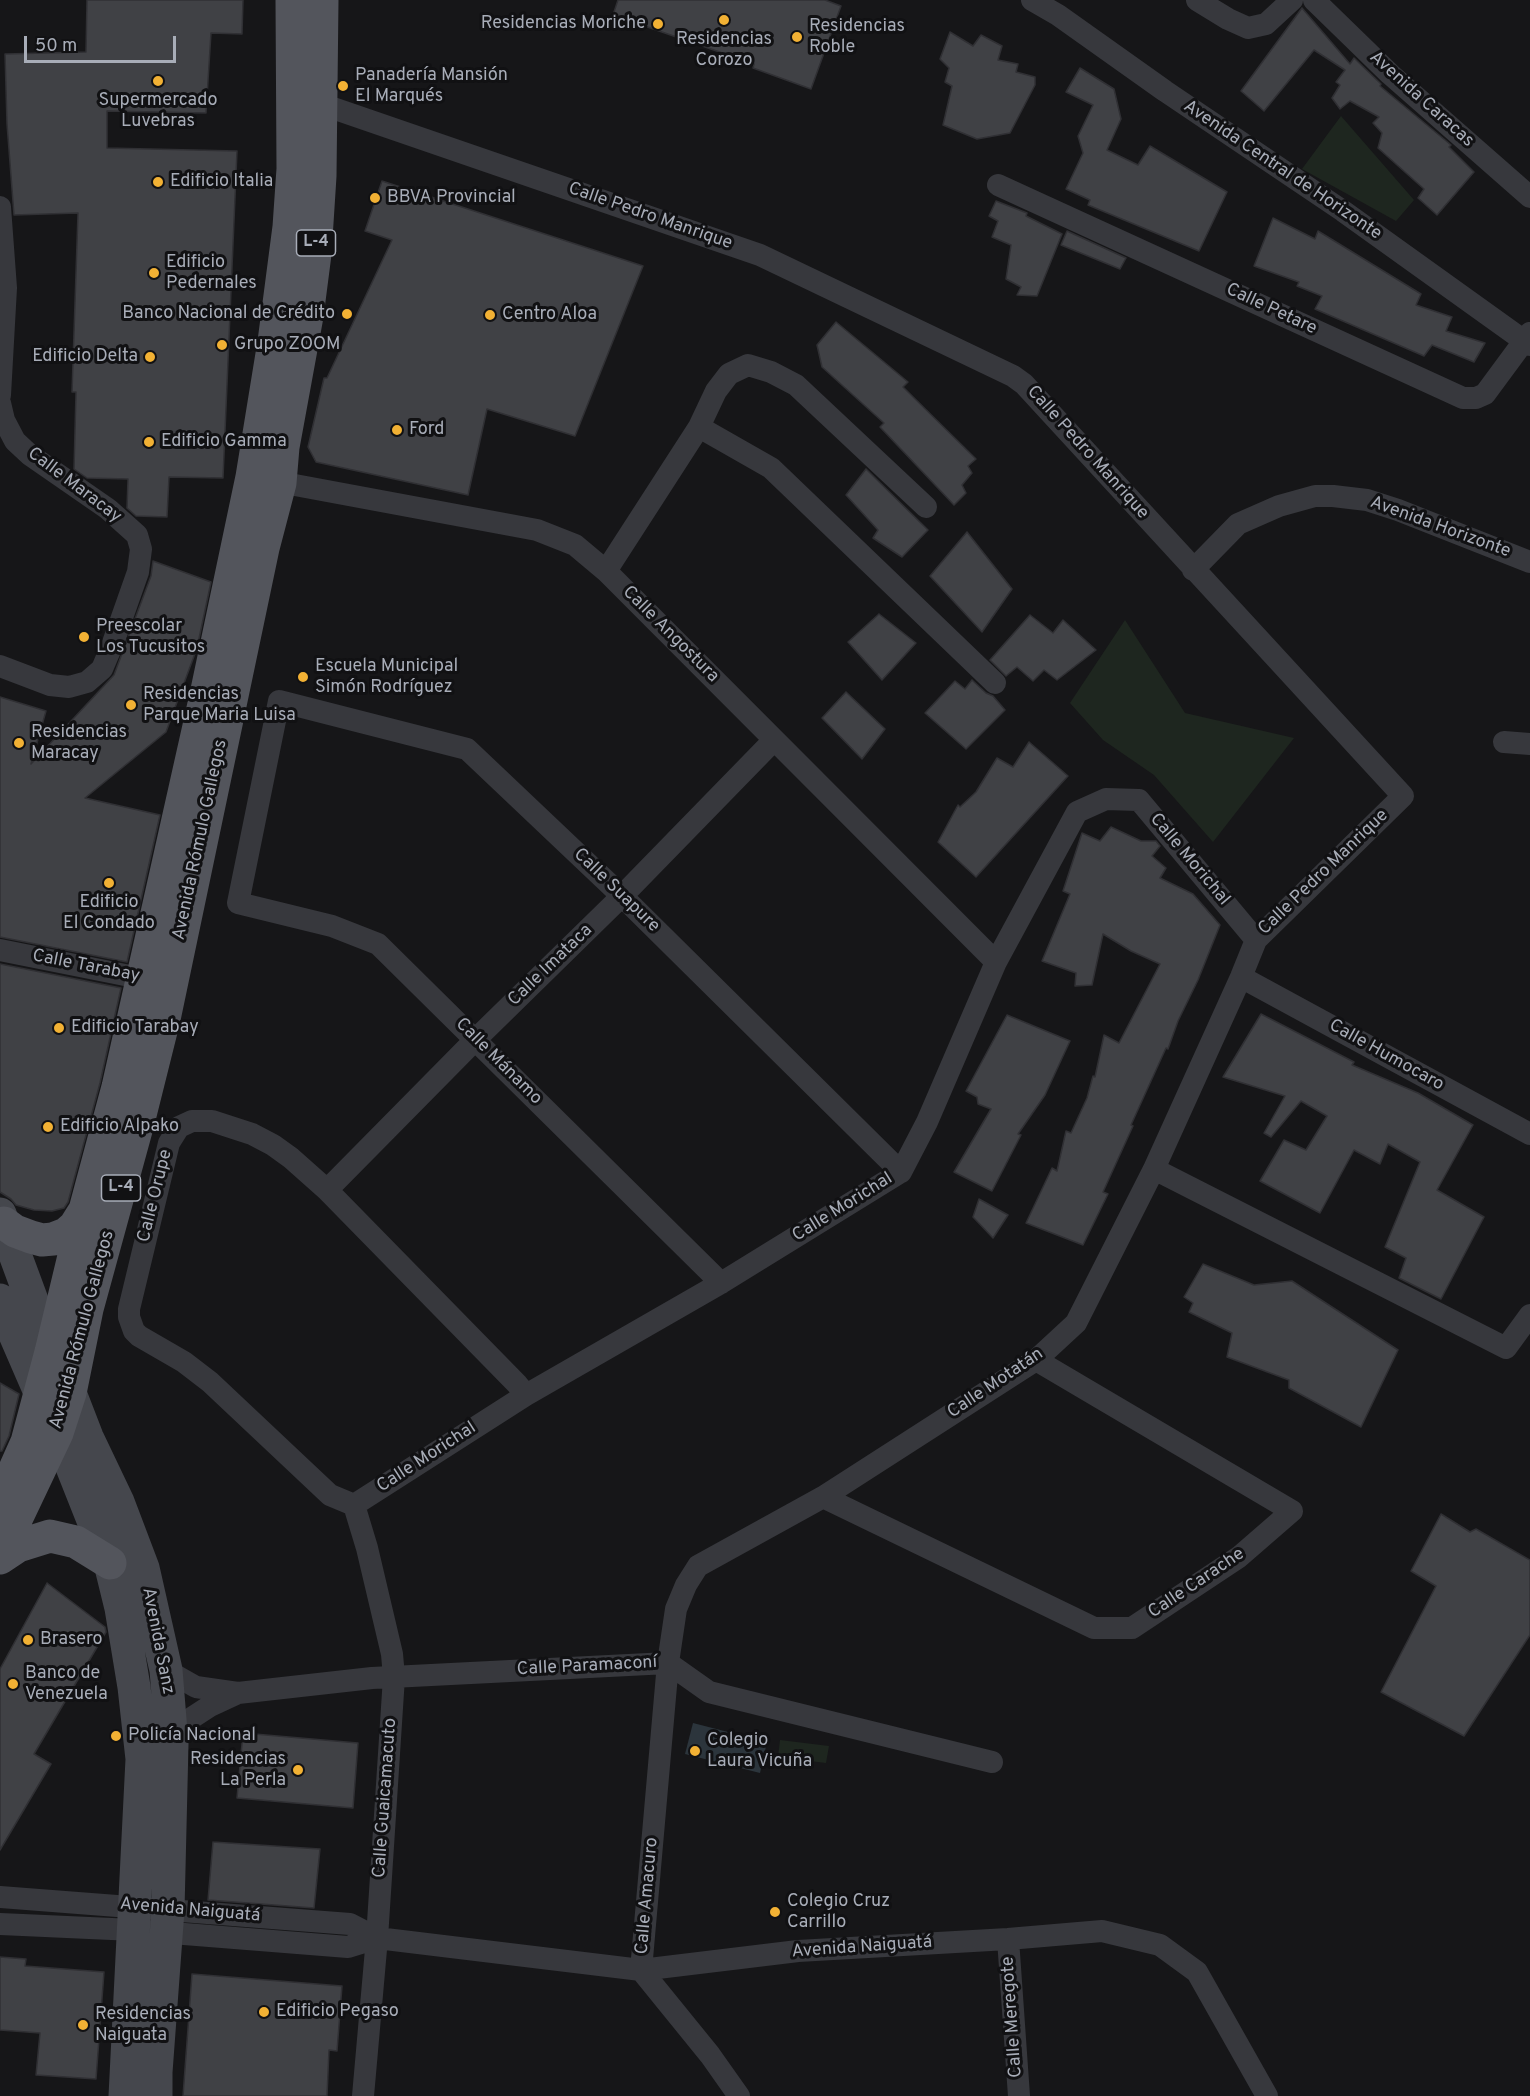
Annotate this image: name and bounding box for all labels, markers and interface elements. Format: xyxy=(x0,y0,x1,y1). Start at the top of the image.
place label: Residencias Moriche xyxy=(481,13,646,35)
marker: Residencias Corozo xyxy=(717,13,731,27)
place label: Residencias Roble xyxy=(809,16,905,58)
marker: Residencias Moriche xyxy=(651,17,665,31)
scale bar xyxy=(27,24,178,62)
place label: Residencias Corozo xyxy=(676,29,772,72)
marker: Residencias Roble xyxy=(790,30,804,44)
text: 50 m xyxy=(35,35,77,58)
street label: Avenida Caracas xyxy=(1364,47,1478,153)
place label: Panadería Mansión El Marqués xyxy=(355,65,508,107)
marker: Supermercado Luvebras xyxy=(151,74,165,88)
marker: Panadería Mansión El Marqués xyxy=(336,79,350,93)
place label: Supermercado Luvebras xyxy=(99,90,217,132)
street label: Avenida Central de Horizonte xyxy=(1179,96,1385,246)
place label: Edificio Italia xyxy=(170,171,273,193)
marker: Edificio Italia xyxy=(151,175,165,189)
street label: Calle Pedro Manrique xyxy=(565,179,735,255)
place label: BBVA Provincial xyxy=(387,187,516,209)
marker: BBVA Provincial xyxy=(368,191,382,205)
road number: L-4 xyxy=(296,230,336,256)
place label: Edificio Pedernales xyxy=(166,252,257,294)
marker: Edificio Pedernales xyxy=(147,266,161,280)
street label: Calle Petare xyxy=(1222,280,1320,340)
place label: Banco Nacional de Crédito xyxy=(122,303,335,325)
place label: Centro Aloa xyxy=(502,304,597,326)
marker: Banco Nacional de Crédito xyxy=(340,307,354,321)
marker: Centro Aloa xyxy=(483,308,497,322)
place label: Grupo ZOOM xyxy=(234,334,341,356)
marker: Grupo ZOOM xyxy=(215,338,229,352)
place label: Edificio Delta xyxy=(32,346,138,368)
marker: Edificio Delta xyxy=(143,350,157,364)
street label: Calle Pedro Manrique xyxy=(1021,382,1153,524)
place label: Ford xyxy=(409,419,444,441)
marker: Ford xyxy=(390,423,404,437)
place label: Edificio Gamma xyxy=(161,431,287,453)
marker: Edificio Gamma xyxy=(142,435,156,449)
street label: Calle Maracay xyxy=(23,444,125,528)
street label: Avenida Horizonte xyxy=(1367,493,1513,563)
street label: Calle Angostura xyxy=(617,582,723,688)
place label: Preescolar Los Tucusitos xyxy=(96,616,205,658)
marker: Preescolar Los Tucusitos xyxy=(77,630,91,644)
place label: Escuela Municipal Simón Rodríguez xyxy=(315,656,458,698)
marker: Escuela Municipal Simón Rodríguez xyxy=(296,670,310,684)
place label: Residencias Parque Maria Luisa xyxy=(143,684,296,726)
marker: Residencias Parque Maria Luisa xyxy=(124,698,138,712)
place label: Residencias Maracay xyxy=(31,722,127,764)
marker: Residencias Maracay xyxy=(12,736,26,750)
street label: Avenida Rómulo Gallegos xyxy=(169,738,233,942)
street label: Calle Pedro Manrique xyxy=(1255,805,1393,941)
street label: Calle Morichal xyxy=(1144,809,1234,911)
street label: Calle Suapure xyxy=(568,844,664,938)
marker: Edificio El Condado xyxy=(102,876,116,890)
place label: Edificio El Condado xyxy=(63,892,155,934)
street label: Calle Imataca xyxy=(504,920,598,1012)
street label: Calle Tarabay xyxy=(30,946,142,988)
street label: Calle Mánamo xyxy=(450,1014,546,1110)
street label: Calle Humocaro xyxy=(1325,1015,1447,1097)
place label: Edificio Tarabay xyxy=(71,1017,199,1039)
marker: Edificio Tarabay xyxy=(52,1021,66,1035)
place label: Edificio Alpako xyxy=(60,1116,179,1138)
marker: Edificio Alpako xyxy=(41,1120,55,1134)
street label: Calle Orupe xyxy=(134,1147,178,1245)
street label: Calle Morichal xyxy=(789,1169,897,1247)
road number: L-4 xyxy=(102,1175,140,1201)
street label: Avenida Rómulo Gallegos xyxy=(46,1228,120,1432)
street label: Calle Motatán xyxy=(944,1344,1048,1424)
street label: Calle Morichal xyxy=(373,1418,481,1498)
street label: Calle Carache xyxy=(1145,1544,1249,1624)
street label: Avenida Sanz xyxy=(136,1586,178,1696)
place label: Brasero xyxy=(40,1629,103,1651)
marker: Brasero xyxy=(21,1633,35,1647)
street label: Calle Paramaconí xyxy=(516,1653,658,1681)
place label: Banco de Venezuela xyxy=(25,1663,108,1706)
marker: Banco de Venezuela xyxy=(6,1677,20,1691)
street label: Calle Guaicamacuto xyxy=(370,1717,402,1879)
place label: Policía Nacional xyxy=(128,1725,256,1747)
marker: Policía Nacional xyxy=(109,1729,123,1743)
place label: Colegio Laura Vicuña xyxy=(707,1730,812,1772)
marker: Colegio Laura Vicuña xyxy=(688,1744,702,1758)
place label: Residencias La Perla xyxy=(190,1749,286,1792)
marker: Residencias La Perla xyxy=(291,1763,305,1777)
street label: Calle Amacuro xyxy=(632,1837,664,1955)
place label: Colegio Cruz Carrillo xyxy=(787,1891,890,1934)
street label: Avenida Naiguatá xyxy=(119,1894,261,1928)
marker: Colegio Cruz Carrillo xyxy=(768,1905,782,1919)
street label: Avenida Naiguatá xyxy=(791,1932,933,1964)
street label: Calle Meregote xyxy=(998,1956,1028,2078)
place label: Edificio Pegaso xyxy=(276,2001,399,2023)
place label: Residencias Naiguata xyxy=(95,2004,191,2046)
marker: Edificio Pegaso xyxy=(257,2005,271,2019)
marker: Residencias Naiguata xyxy=(76,2018,90,2032)

